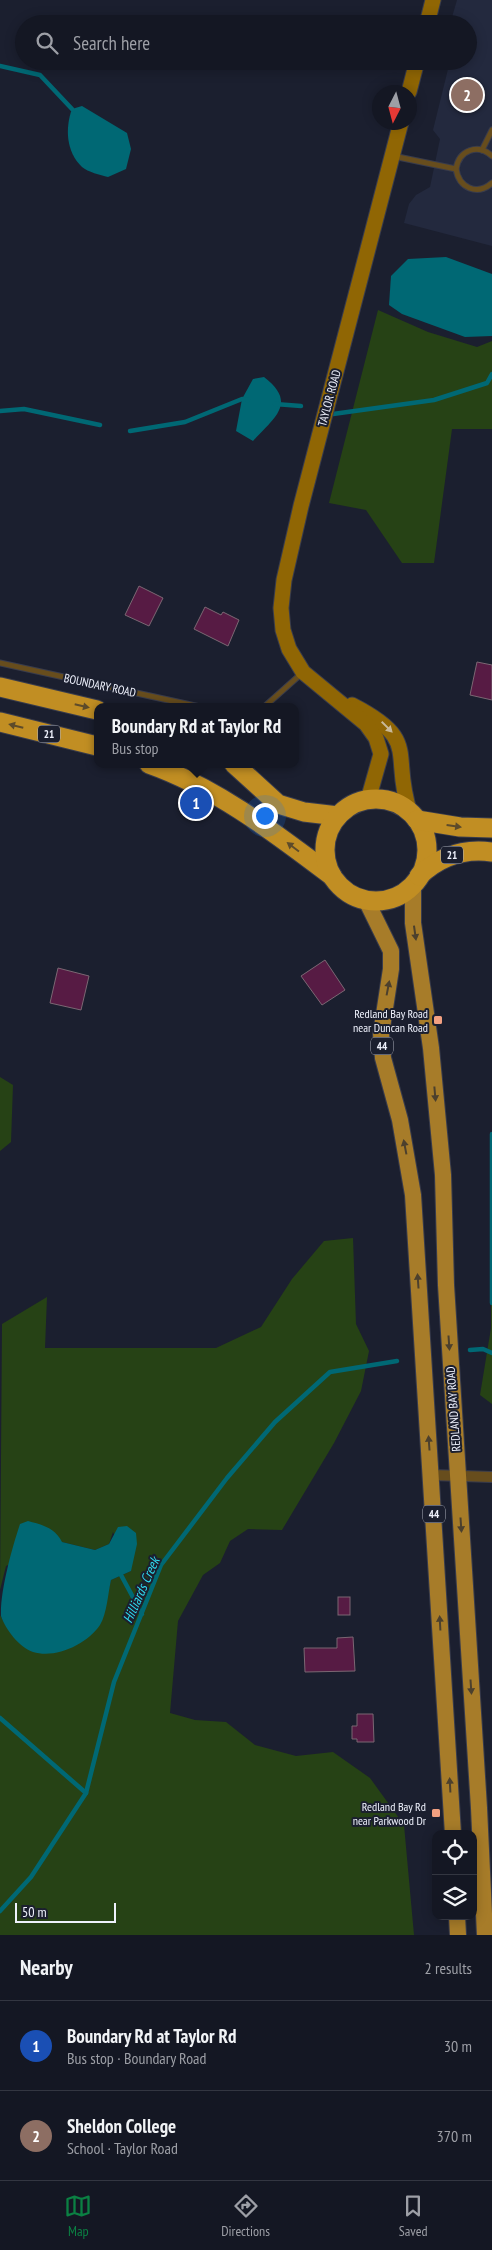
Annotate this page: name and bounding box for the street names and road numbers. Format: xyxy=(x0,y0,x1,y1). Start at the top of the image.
street label: TAYLOR ROAD xyxy=(314,368,344,428)
street label: BOUNDARY ROAD xyxy=(63,670,137,700)
road number: 21 xyxy=(38,726,60,742)
road number: 21 xyxy=(441,846,463,864)
road number: 44 xyxy=(371,1038,393,1054)
street label: REDLAND BAY ROAD xyxy=(443,1366,463,1452)
road number: 44 xyxy=(423,1506,445,1522)

